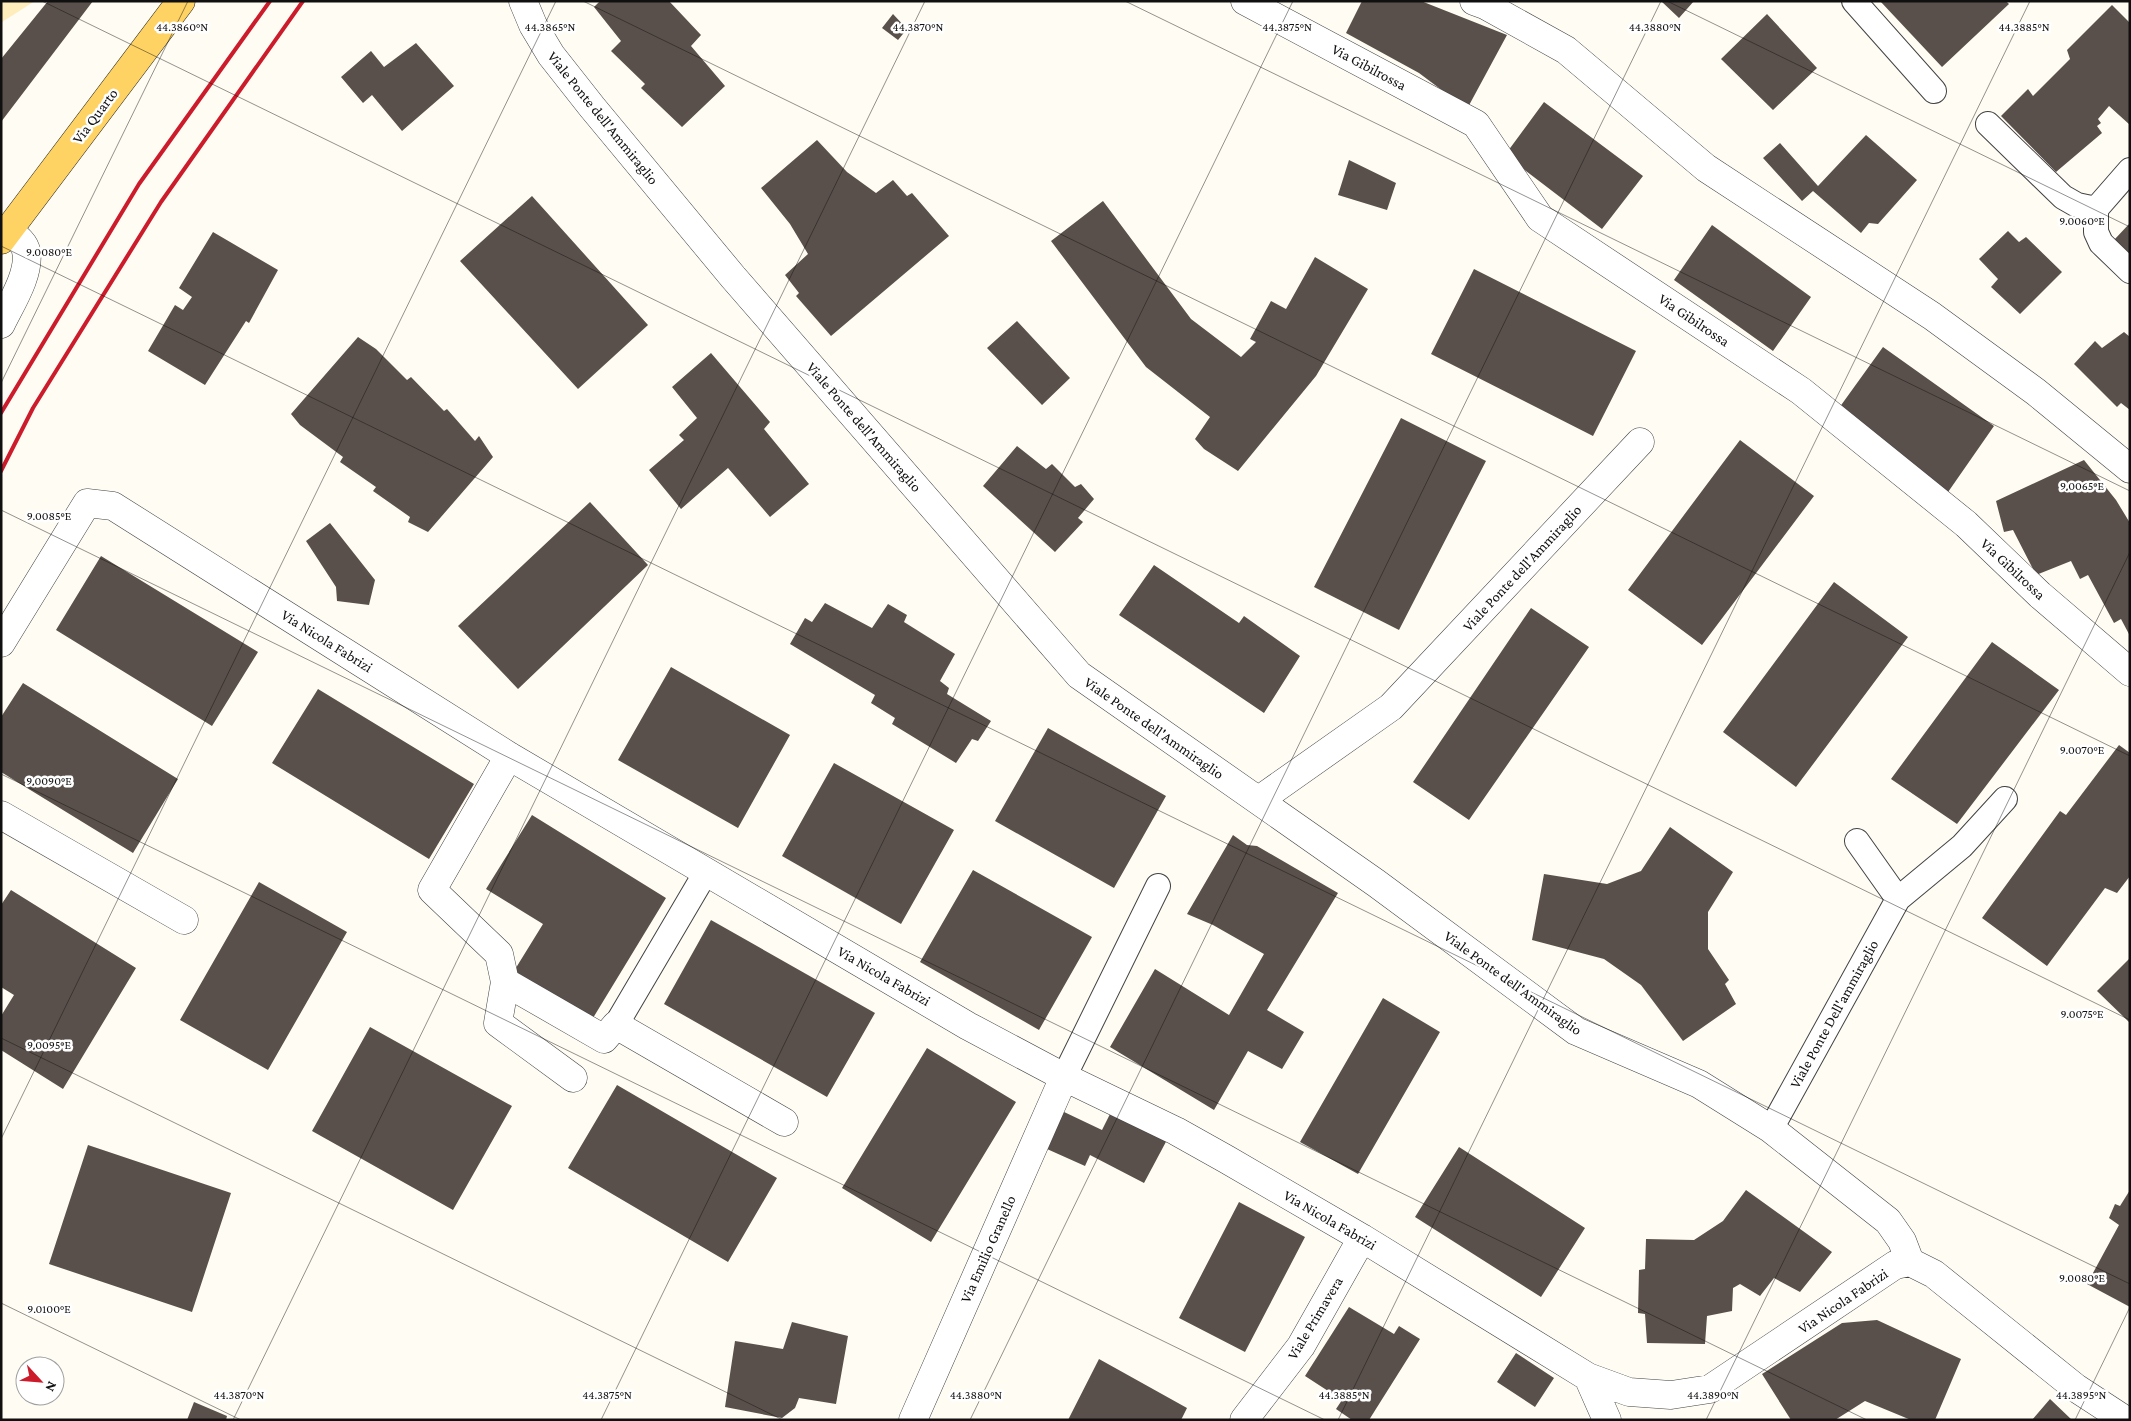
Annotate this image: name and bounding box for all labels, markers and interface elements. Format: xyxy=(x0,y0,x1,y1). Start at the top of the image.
text: 44.3860°N xyxy=(156,20,208,34)
text: 44.3865°N xyxy=(525,20,575,34)
text: 44.3870°N xyxy=(893,20,944,34)
text: 44.3875°N xyxy=(1262,20,1312,34)
text: 44.3880°N xyxy=(1629,20,1681,34)
text: 44.3885°N xyxy=(1998,20,2050,34)
street label: Via Gibilrossa xyxy=(1329,41,1409,93)
street label: Viale Ponte dell'Ammiraglio xyxy=(544,48,662,188)
street label: Via Quarto xyxy=(69,85,121,147)
text: 9.0060°E xyxy=(2059,214,2105,228)
text: 9.0080°E xyxy=(26,245,72,259)
street label: Via Gibilrossa xyxy=(1655,290,1733,350)
street label: Viale Ponte dell'Ammiraglio xyxy=(803,359,925,496)
text: 9.0065°E xyxy=(2060,479,2105,493)
street label: Viale Ponte dell'Ammiraglio xyxy=(1459,502,1585,635)
text: 9.0085°E xyxy=(27,509,72,523)
street label: Via Gibilrossa xyxy=(1977,535,2049,603)
street label: Via Nicola Fabrizi xyxy=(279,607,376,675)
street label: Viale Ponte dell'Ammiraglio xyxy=(1081,674,1227,783)
text: 9.0070°E xyxy=(2060,743,2105,757)
text: 9.0090°E xyxy=(26,774,72,788)
street label: Viale Ponte dell'Ammiraglio xyxy=(1440,928,1585,1039)
street label: Viale Ponte Dell'ammiraglio xyxy=(1787,937,1882,1091)
street label: Via Nicola Fabrizi xyxy=(835,943,933,1009)
text: 9.0075°E xyxy=(2060,1007,2104,1021)
text: 9.0095°E xyxy=(27,1038,72,1052)
street label: Via Nicola Fabrizi xyxy=(1281,1187,1379,1253)
street label: Via Emilio Granello xyxy=(957,1193,1019,1305)
street label: Via Nicola Fabrizi xyxy=(1795,1265,1891,1337)
text: 9.0080°E xyxy=(2059,1271,2105,1285)
street label: Viale Primavera xyxy=(1284,1274,1346,1362)
text: 9.0100°E xyxy=(27,1302,71,1316)
north arrow xyxy=(15,1356,65,1406)
text: N xyxy=(42,1379,61,1395)
text: 44.3870°N xyxy=(214,1388,265,1402)
text: 44.3875°N xyxy=(582,1388,632,1402)
text: 44.3880°N xyxy=(950,1388,1002,1402)
text: 44.3885°N xyxy=(1318,1388,1370,1402)
text: 44.3890°N xyxy=(1687,1388,1739,1402)
text: 44.3895°N xyxy=(2056,1388,2106,1402)

